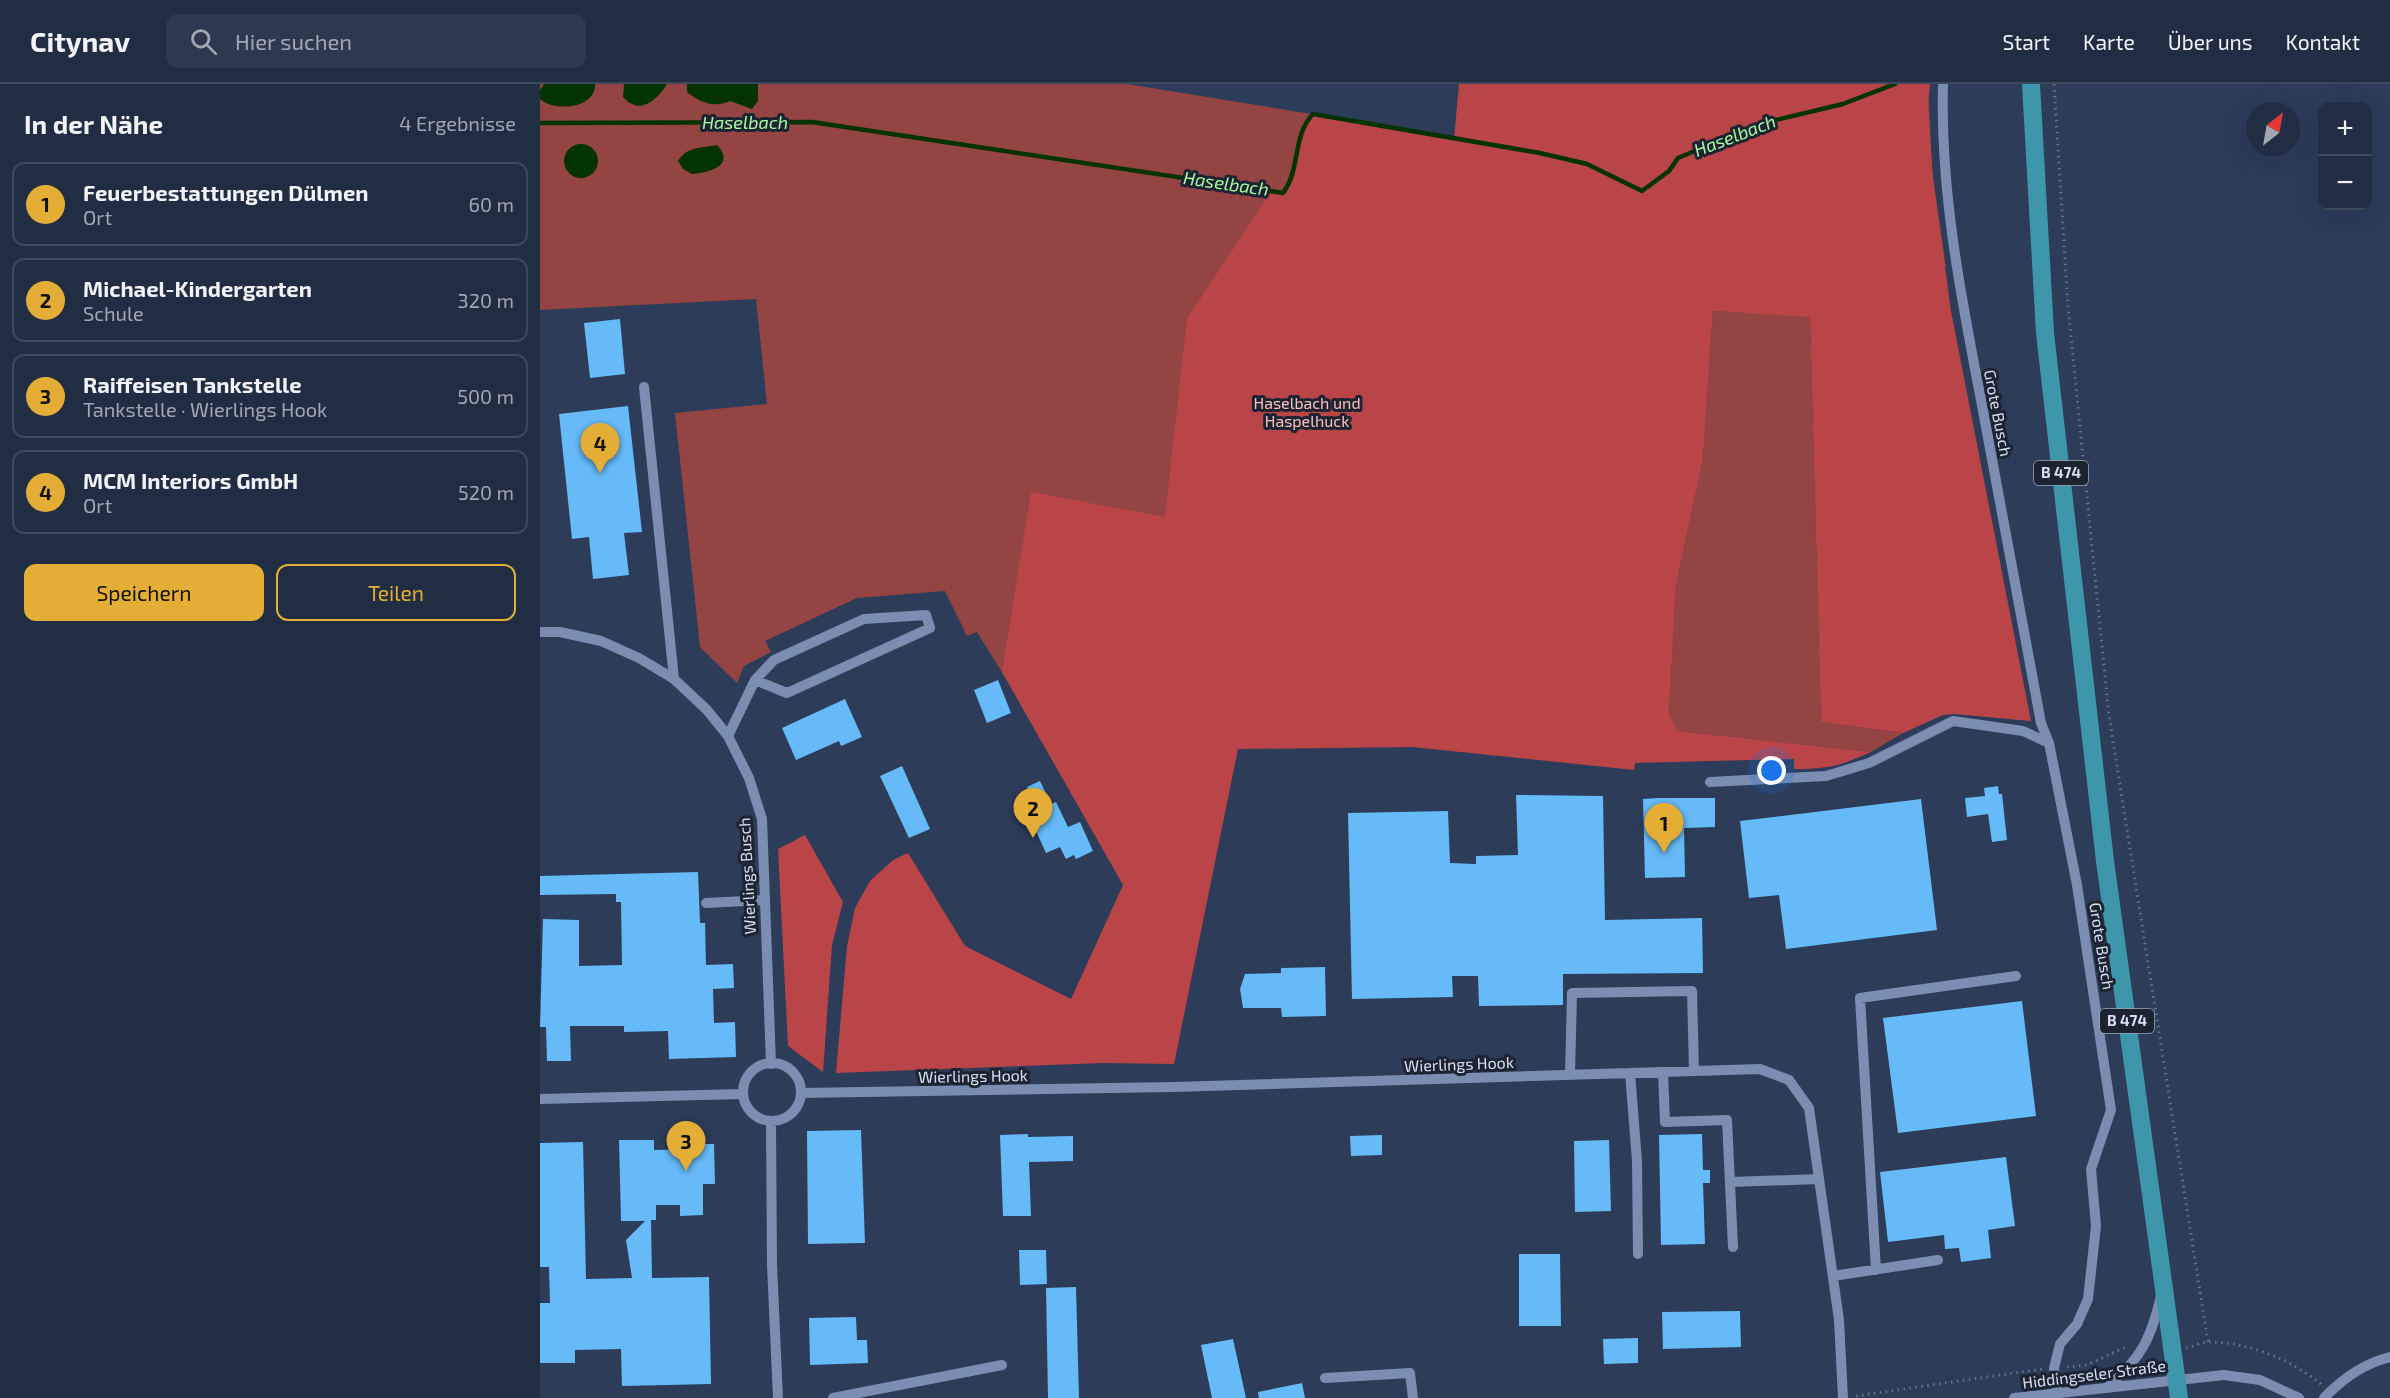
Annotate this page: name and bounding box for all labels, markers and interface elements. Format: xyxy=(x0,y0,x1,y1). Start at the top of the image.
search box xyxy=(166,14,586,68)
text: Citynav xyxy=(30,24,130,58)
icon: search xyxy=(187,25,220,58)
text: Hier suchen xyxy=(235,28,352,54)
text: Start xyxy=(2003,29,2050,54)
text: Karte xyxy=(2083,29,2135,54)
text: Über uns xyxy=(2168,29,2253,54)
text: Kontakt xyxy=(2286,29,2360,54)
north arrow xyxy=(2246,102,2300,156)
map controls xyxy=(2318,102,2372,210)
button: + xyxy=(2318,102,2372,156)
text: In der Nähe xyxy=(24,108,163,139)
water label: Haselbach xyxy=(1691,109,1779,161)
text: 4 Ergebnisse xyxy=(399,111,516,135)
water label: Haselbach xyxy=(702,111,788,133)
button: − xyxy=(2318,156,2372,210)
water label: Haselbach xyxy=(1182,166,1270,200)
text: Feuerbestattungen Dülmen xyxy=(83,179,369,205)
text: 1 xyxy=(41,192,50,216)
text: 60 m xyxy=(469,192,514,216)
text: Ort xyxy=(83,205,112,229)
text: Michael-Kindergarten xyxy=(83,275,312,301)
text: 2 xyxy=(40,288,51,312)
text: 320 m xyxy=(458,288,514,312)
text: Schule xyxy=(83,301,144,325)
street label: Grote Busch xyxy=(1981,368,2016,458)
text: Raiffeisen Tankstelle xyxy=(83,371,302,397)
text: 3 xyxy=(40,384,51,408)
text: 500 m xyxy=(457,384,514,408)
park label: Haselbach und Haspelhuck xyxy=(1253,393,1361,430)
text: Tankstelle · Wierlings Hook xyxy=(83,397,327,421)
pin: 4 xyxy=(580,424,620,473)
road number: B 474 xyxy=(2034,461,2088,485)
text: MCM Interiors GmbH xyxy=(83,467,298,493)
text: 4 xyxy=(39,480,52,504)
text: 520 m xyxy=(458,480,514,504)
text: Ort xyxy=(83,493,112,517)
button: Speichern xyxy=(24,564,264,621)
button: Teilen xyxy=(276,564,516,621)
your location xyxy=(1757,756,1786,785)
pin: 2 xyxy=(1014,788,1052,838)
pin: 1 xyxy=(1644,804,1684,853)
street label: Wierlings Busch xyxy=(734,817,759,935)
street label: Grote Busch xyxy=(2086,901,2119,991)
road number: B 474 xyxy=(2100,1009,2154,1033)
street label: Wierlings Hook xyxy=(1404,1052,1514,1075)
street label: Wierlings Hook xyxy=(918,1065,1028,1086)
pin: 3 xyxy=(666,1122,706,1171)
street label: Hiddingseler Straße xyxy=(2021,1355,2167,1392)

